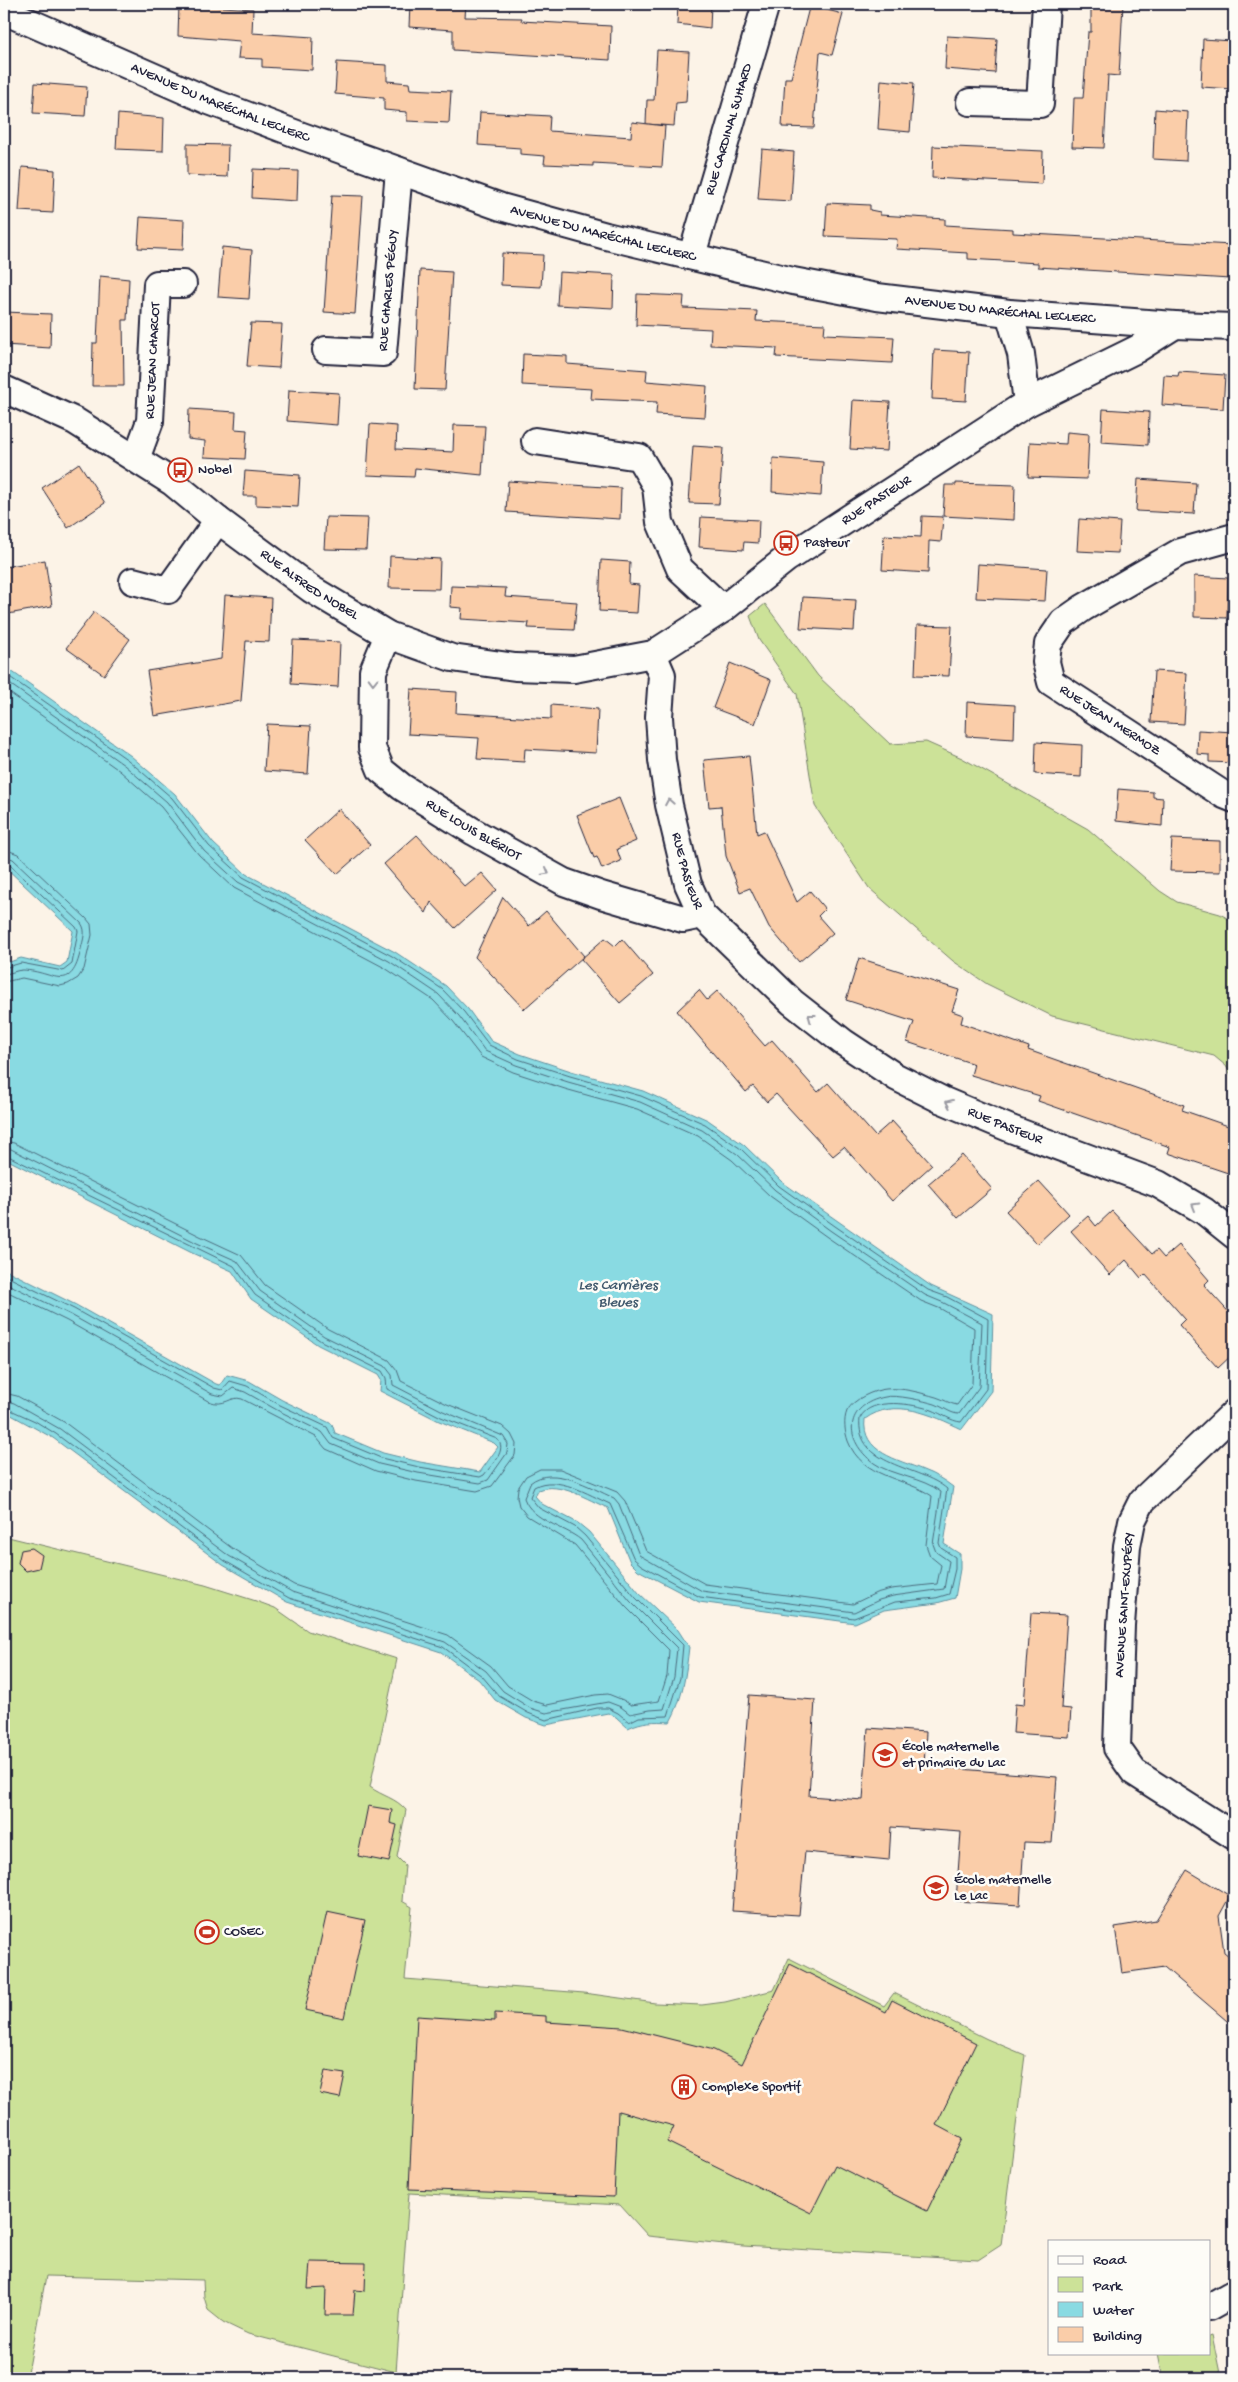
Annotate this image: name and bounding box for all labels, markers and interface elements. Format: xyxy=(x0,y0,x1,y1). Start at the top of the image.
street label: AVENUE DU MARÉCHAL LECLERC xyxy=(128,59,313,147)
street label: RUE CARDINAL SUHARD xyxy=(702,61,757,197)
street label: AVENUE DU MARÉCHAL LECLERC xyxy=(508,201,699,266)
street label: RUE CHARLES PÉGUY xyxy=(375,229,402,352)
street label: AVENUE DU MARÉCHAL LECLERC xyxy=(904,292,1097,328)
street label: RUE JEAN CHARCOT xyxy=(142,301,165,419)
bus stop icon: Nobel xyxy=(167,457,193,483)
place label: Nobel xyxy=(198,462,232,479)
street label: RUE PASTEUR xyxy=(838,471,915,529)
bus stop icon: Pasteur xyxy=(773,530,799,556)
place label: Pasteur xyxy=(803,535,850,552)
street label: RUE ALFRED NOBEL xyxy=(256,545,362,624)
one-way arrow xyxy=(368,678,378,685)
street label: RUE JEAN MERMOZ xyxy=(1056,681,1164,760)
street label: RUE LOUIS BLÉRIOT xyxy=(422,795,524,865)
one-way arrow xyxy=(664,798,675,807)
street label: RUE PASTEUR xyxy=(667,831,707,913)
one-way arrow xyxy=(540,866,549,876)
one-way arrow xyxy=(807,1014,817,1023)
one-way arrow xyxy=(945,1098,953,1108)
street label: RUE PASTEUR xyxy=(965,1103,1046,1149)
one-way arrow xyxy=(1191,1202,1200,1212)
water label: Les Carrières Bleues xyxy=(579,1277,659,1312)
street label: AVENUE SAINT-EXUPÉRY xyxy=(1111,1532,1139,1678)
place label: École maternelle et primaire du Lac xyxy=(902,1739,1006,1772)
school or university icon: École maternelle et primaire du Lac xyxy=(872,1742,898,1768)
place label: École maternelle Le Lac xyxy=(954,1872,1052,1905)
school or university icon: École maternelle Le Lac xyxy=(923,1875,949,1901)
sports icon: COSEC xyxy=(194,1919,220,1945)
place label: COSEC xyxy=(224,1924,264,1941)
building icon: Complexe Sportif xyxy=(671,2074,697,2100)
place label: Complexe Sportif xyxy=(702,2079,802,2096)
legend xyxy=(1048,2240,1210,2354)
text: Road xyxy=(1093,2252,1127,2270)
text: Park xyxy=(1092,2278,1123,2296)
text: Water xyxy=(1093,2302,1135,2320)
text: Building xyxy=(1092,2328,1142,2346)

